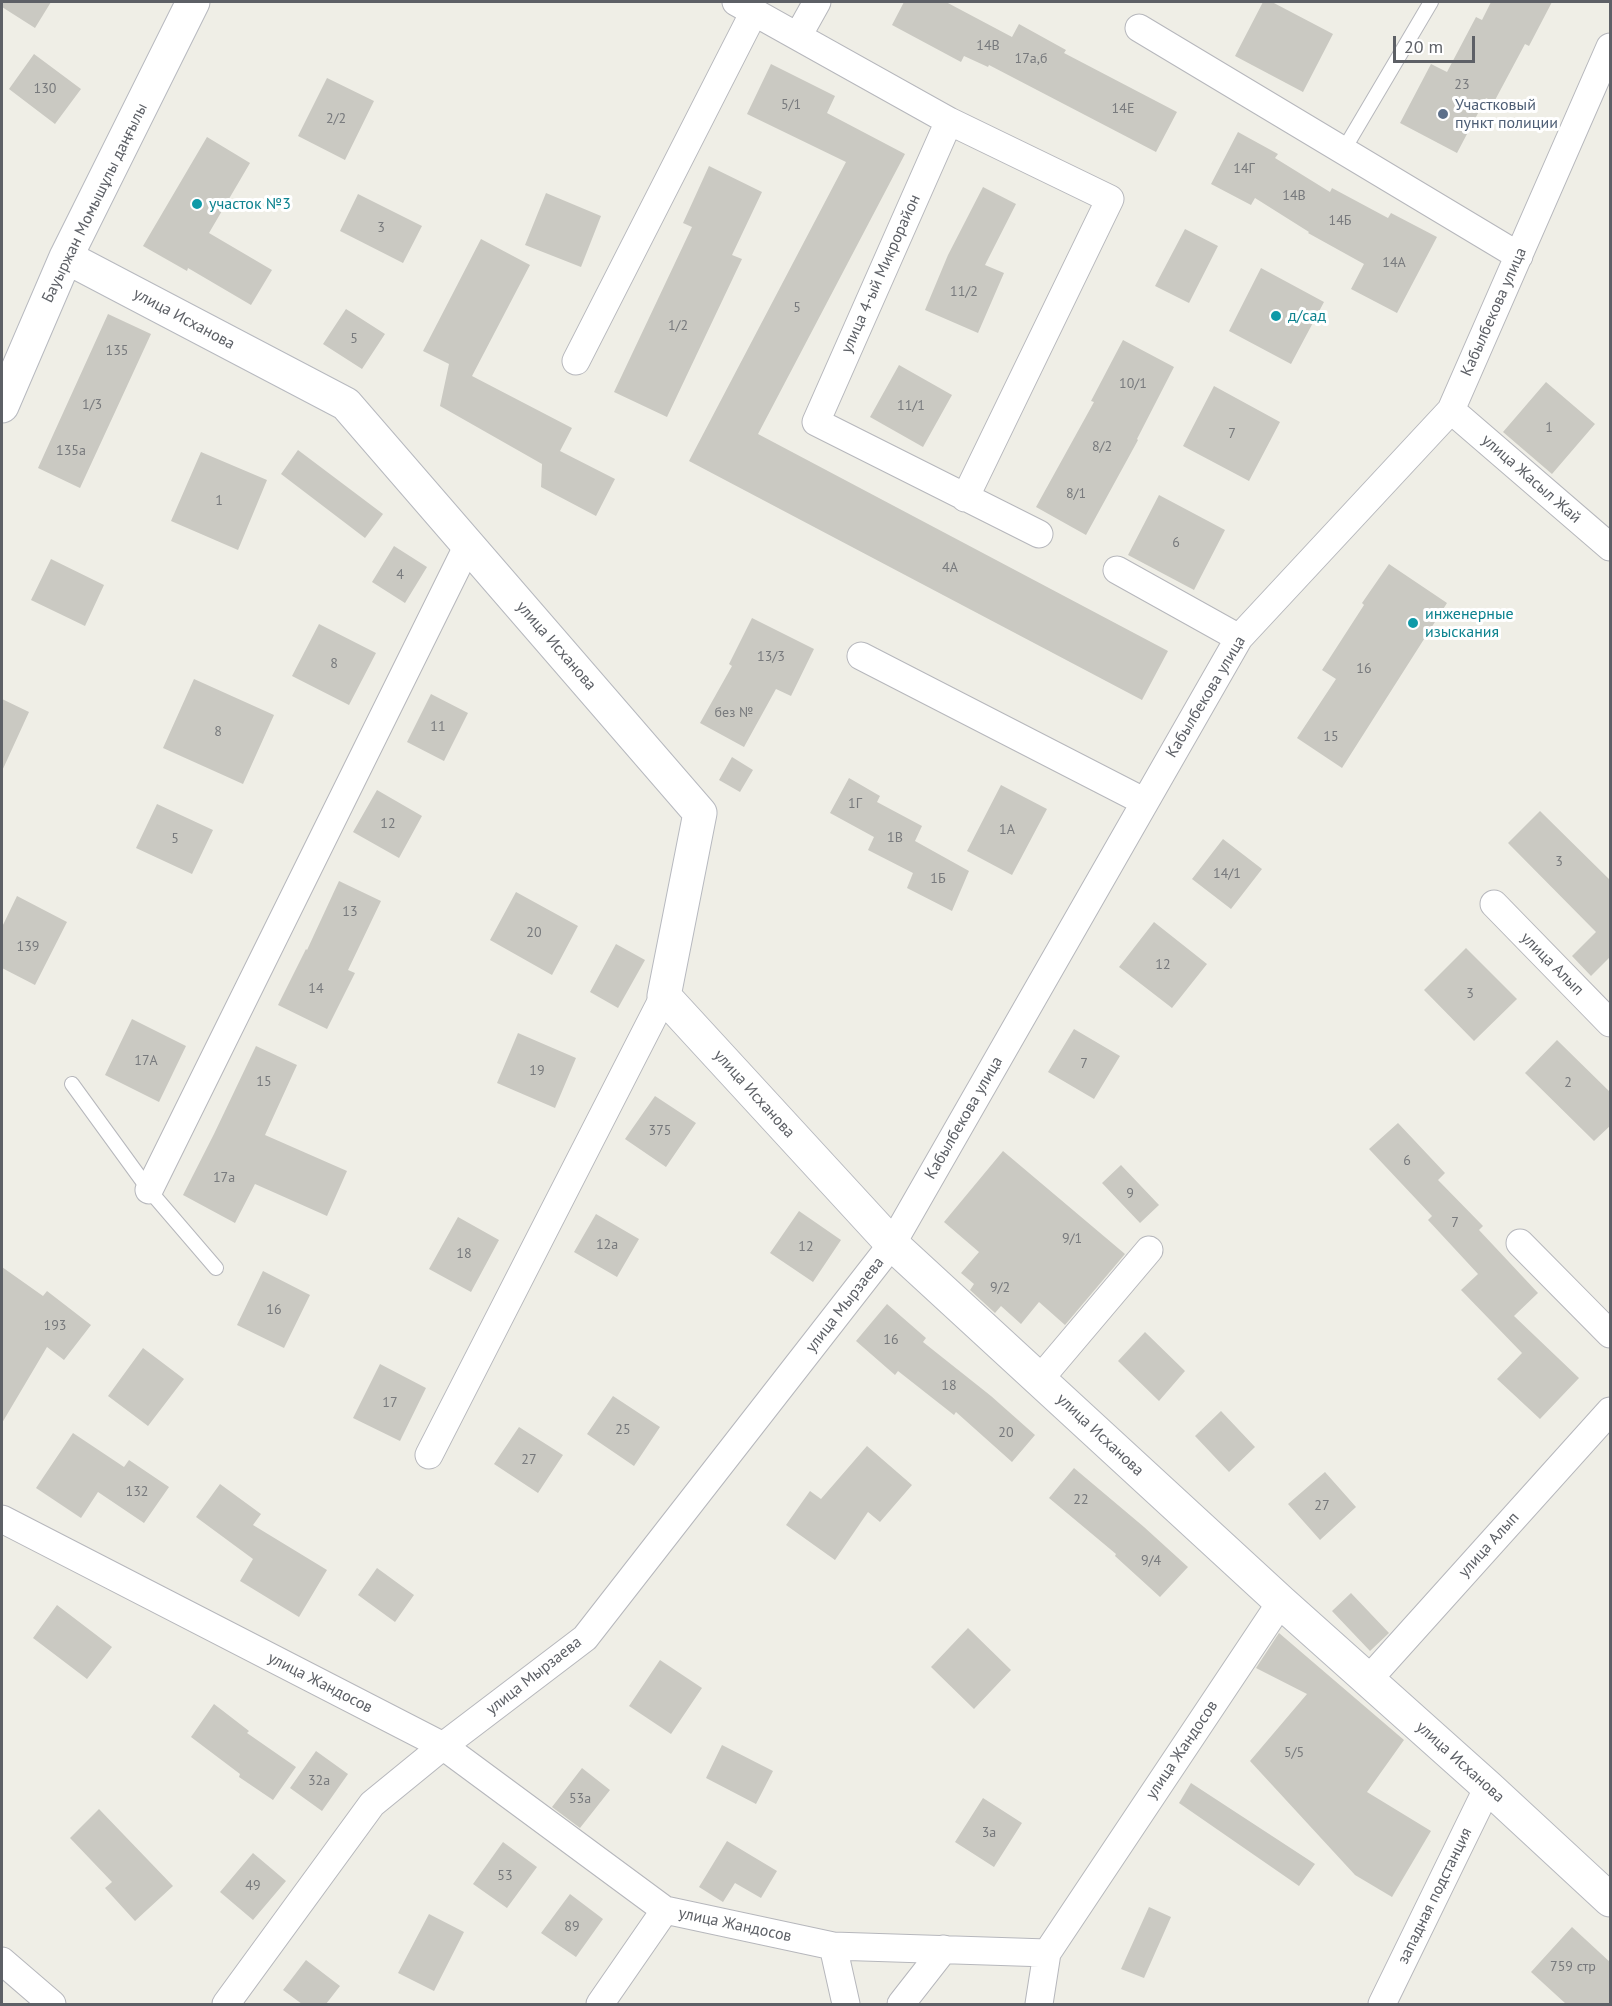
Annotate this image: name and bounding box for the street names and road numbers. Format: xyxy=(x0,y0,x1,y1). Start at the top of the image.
street label: Бауыржан Момышұлы даңғылы xyxy=(38,100,152,306)
street label: улица 4-ый Микрорайон xyxy=(837,192,925,356)
street label: Кабылбекова улица xyxy=(1457,245,1531,379)
street label: улица Исханова xyxy=(130,284,238,354)
street label: улица Жасыл Жай xyxy=(1477,431,1585,527)
street label: улица Исханова xyxy=(512,597,600,695)
street label: Кабылбекова улица xyxy=(1162,633,1250,761)
street label: улица Алып xyxy=(1516,928,1588,1000)
street label: улица Исханова xyxy=(709,1046,799,1142)
street label: Кабылбекова улица xyxy=(921,1053,1007,1183)
street label: улица Мырзаева xyxy=(802,1253,888,1357)
street label: улица Исханова xyxy=(1052,1390,1148,1480)
street label: улица Алып xyxy=(1455,1508,1523,1582)
street label: улица Мырзаева xyxy=(482,1633,586,1719)
street label: улица Жандосов xyxy=(264,1648,376,1718)
street label: улица Жандосов xyxy=(1142,1697,1222,1803)
street label: улица Исханова xyxy=(1412,1717,1508,1807)
street label: западная подстанция xyxy=(1394,1825,1476,1967)
street label: улица Жандосов xyxy=(677,1904,793,1946)

